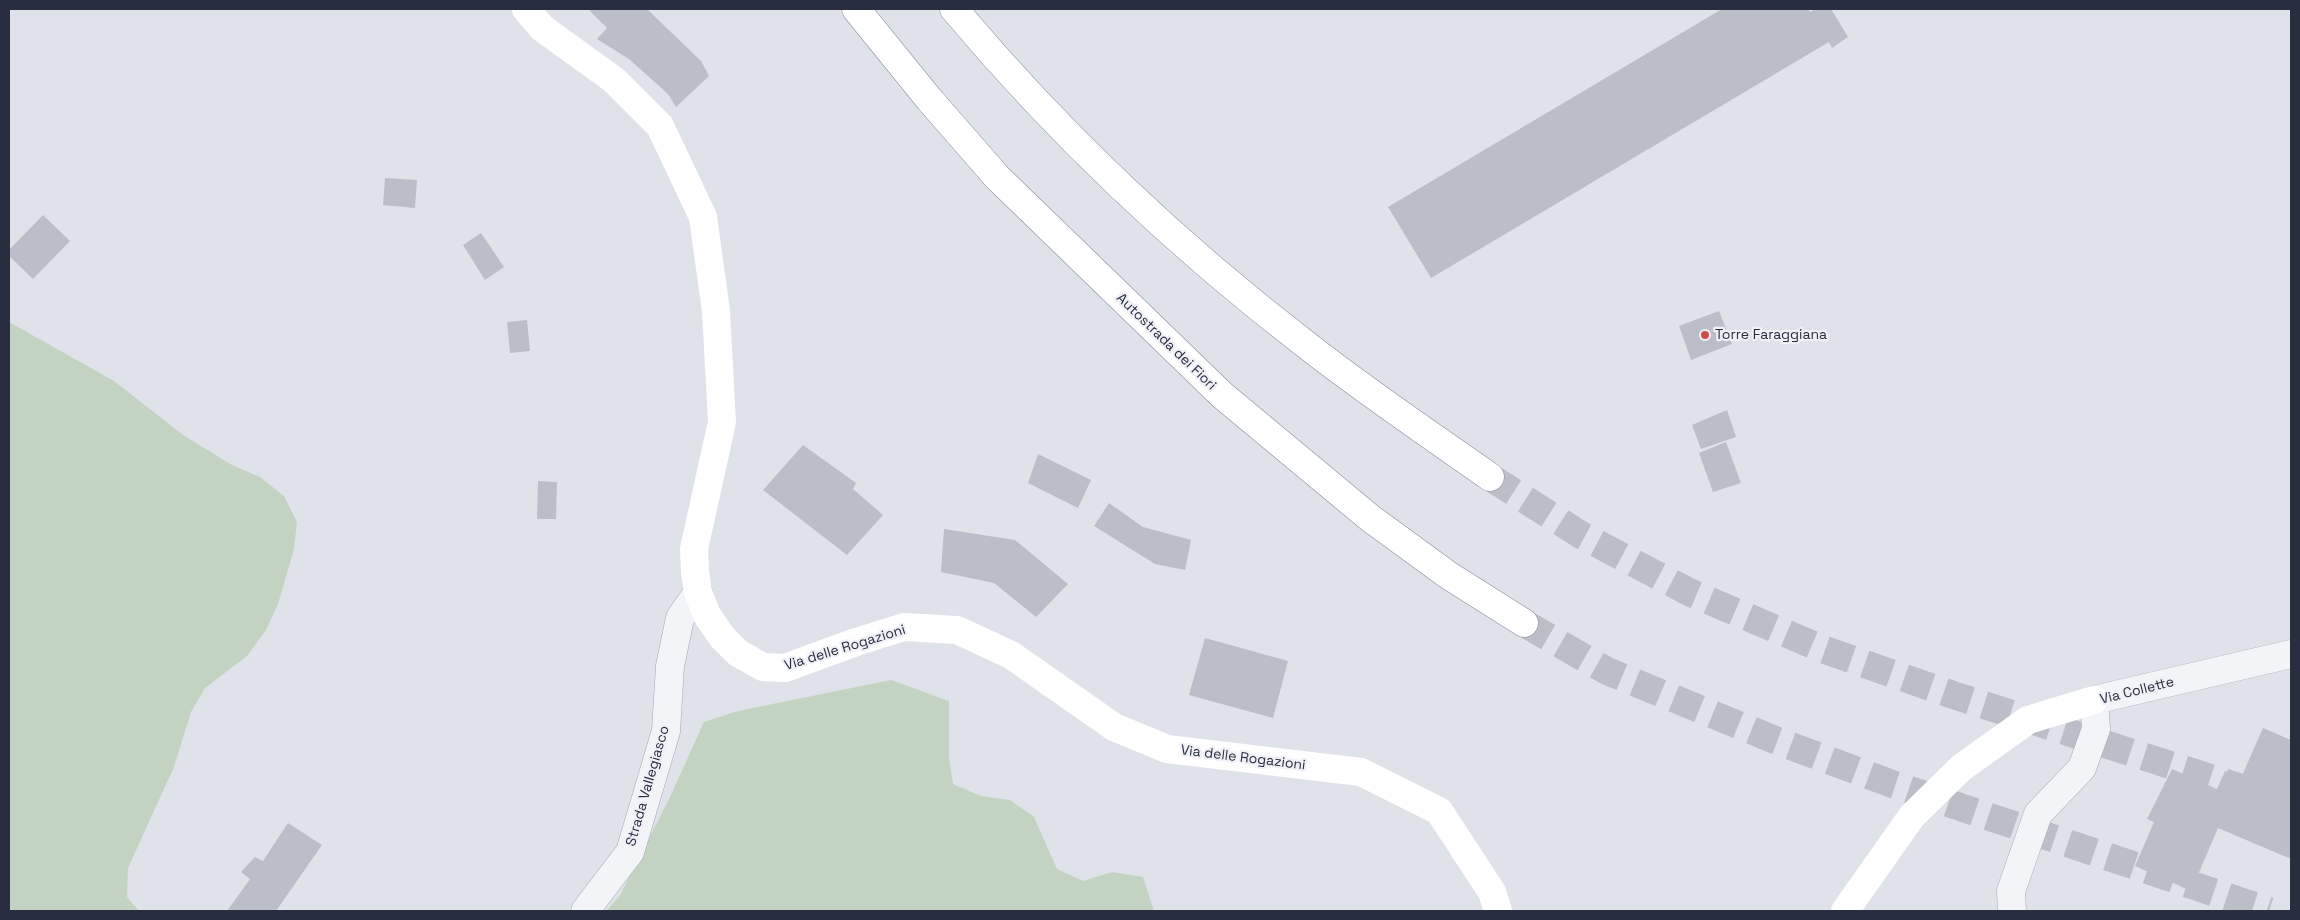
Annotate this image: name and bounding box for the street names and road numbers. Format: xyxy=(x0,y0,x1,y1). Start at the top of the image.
street label: Autostrada dei Fiori xyxy=(1113,290,1219,394)
street label: Via delle Rogazioni xyxy=(782,622,908,674)
street label: Via Collette xyxy=(2098,674,2176,708)
street label: Strada Vallegiasco xyxy=(623,724,673,848)
street label: Via delle Rogazioni xyxy=(1180,742,1306,774)

